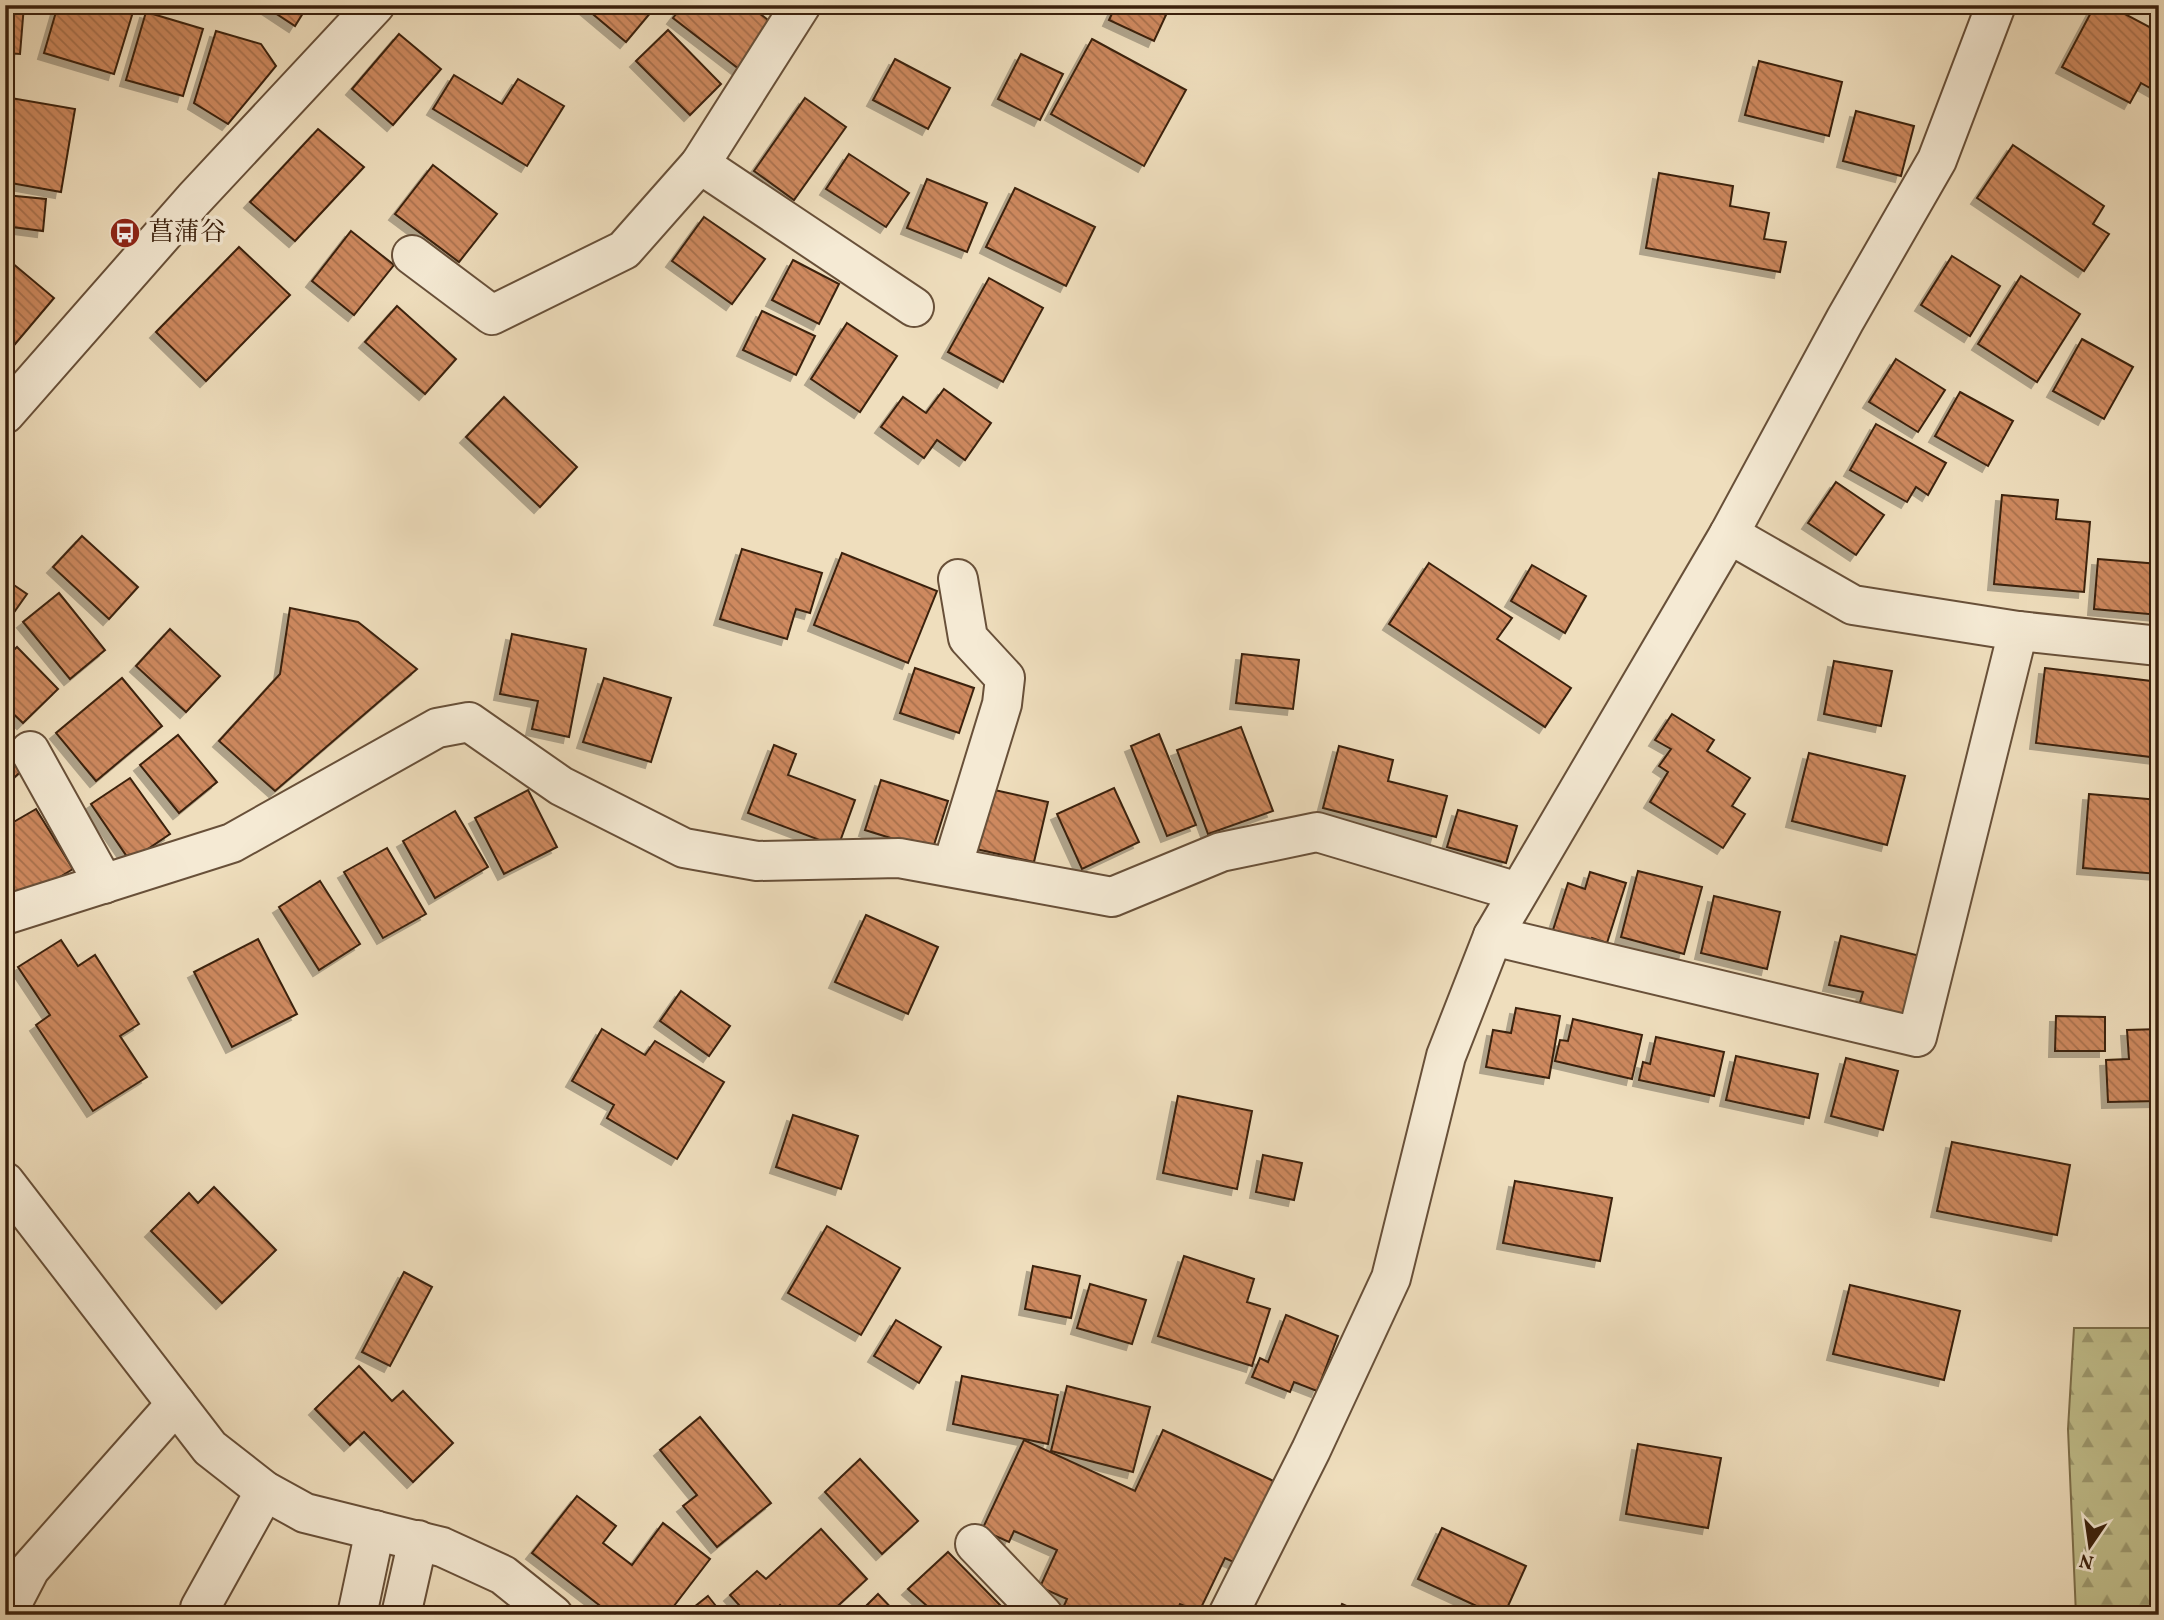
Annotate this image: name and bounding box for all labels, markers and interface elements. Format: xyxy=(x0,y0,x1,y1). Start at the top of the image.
place label: 菖蒲谷 xyxy=(148,215,226,251)
bus stop icon: 菖蒲谷 xyxy=(108,216,142,250)
north arrow xyxy=(2056,1512,2126,1582)
text: N xyxy=(2077,1546,2096,1575)

